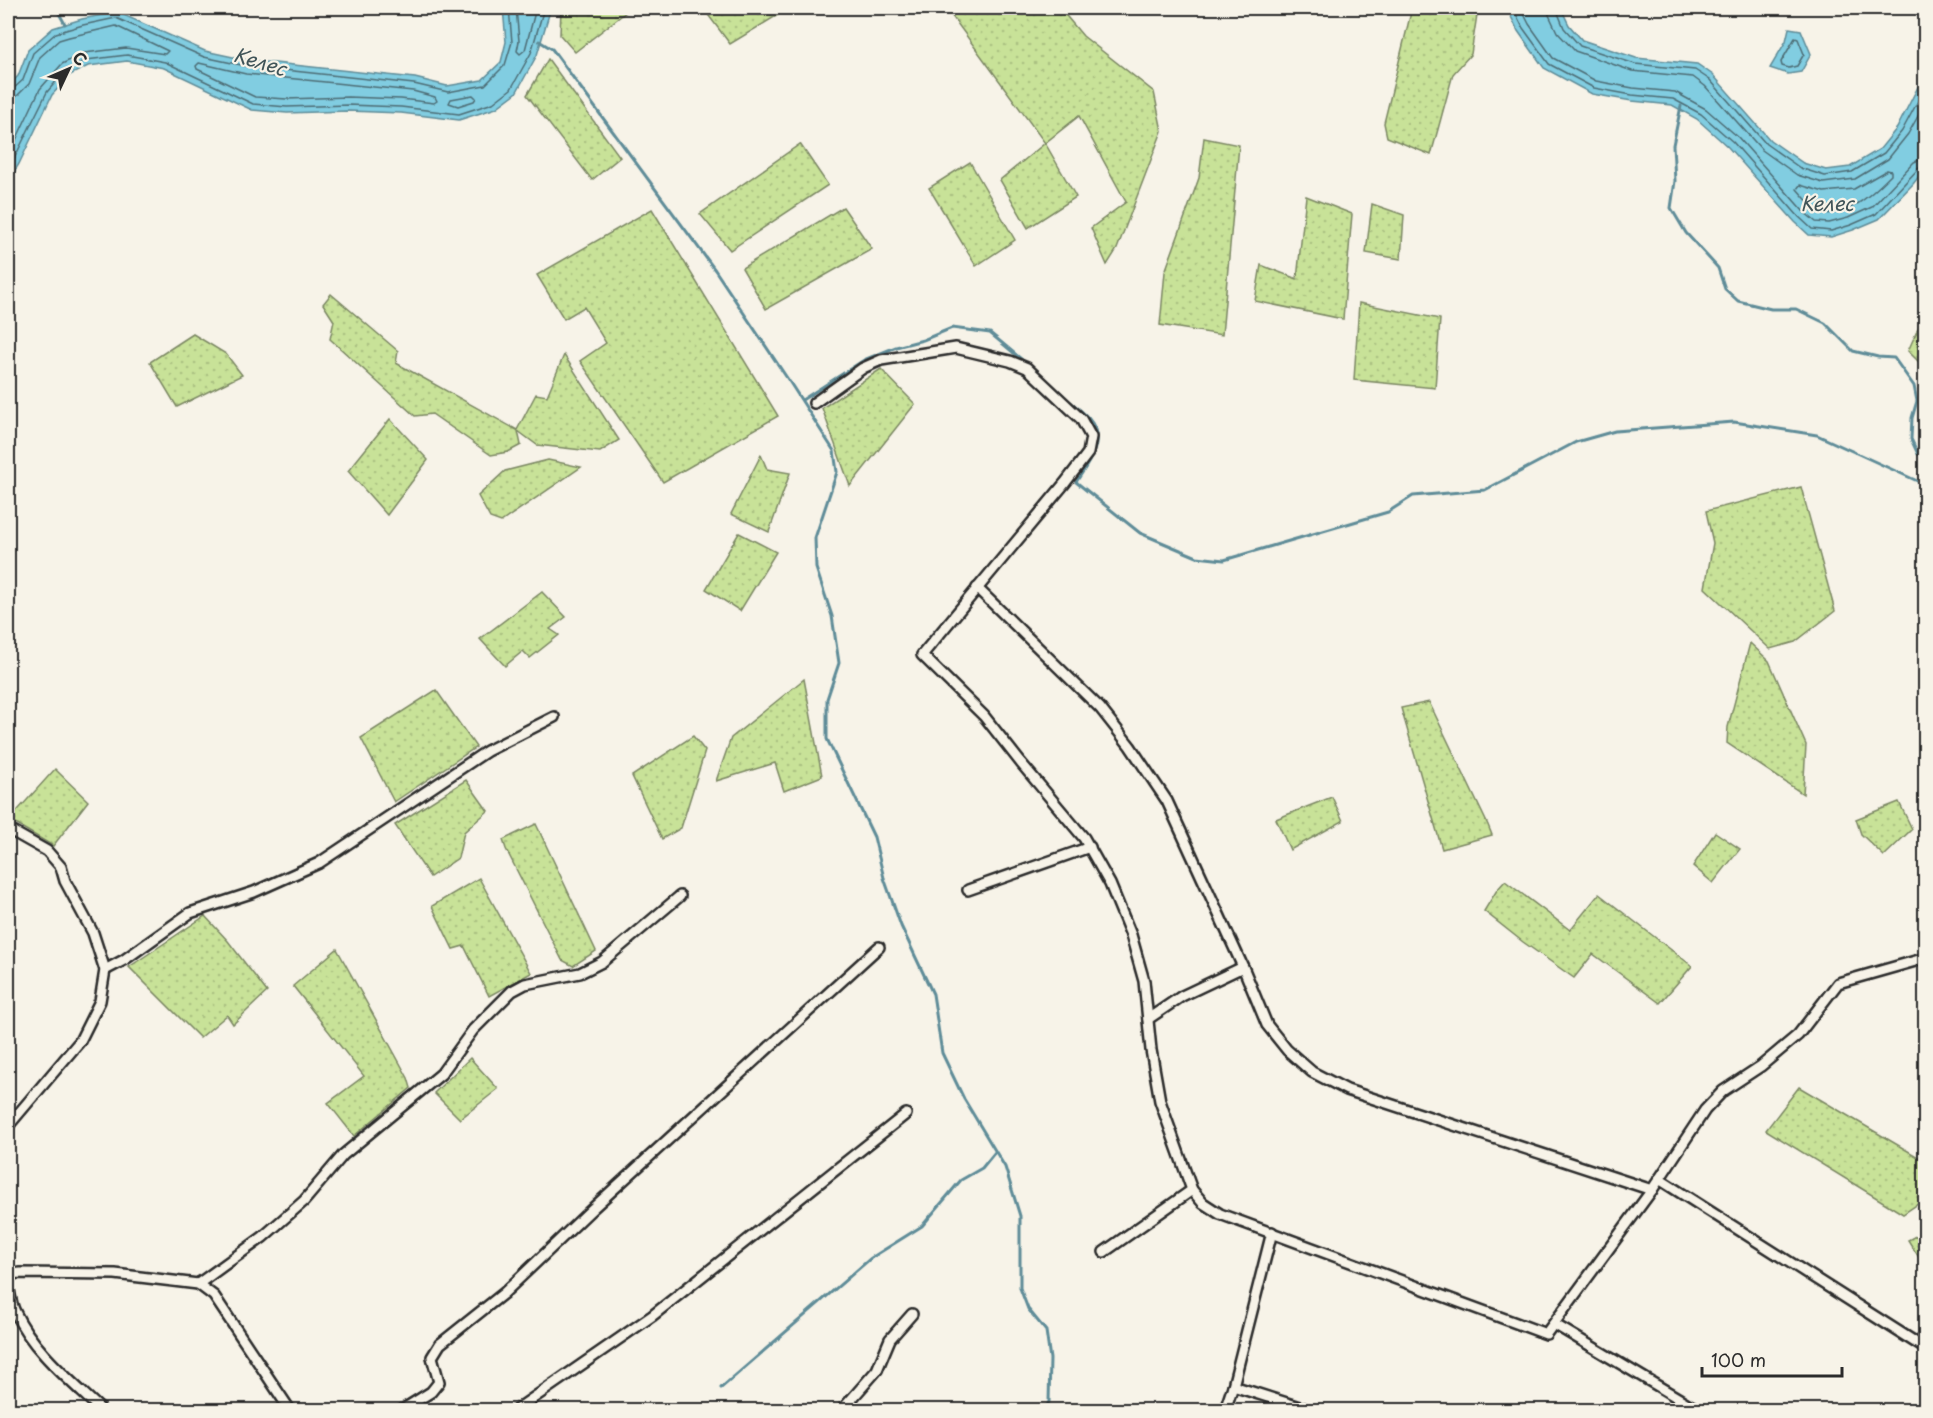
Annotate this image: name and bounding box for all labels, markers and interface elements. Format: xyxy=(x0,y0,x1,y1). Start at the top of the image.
north arrow xyxy=(39,39,99,99)
water label: Келес xyxy=(230,39,292,84)
text: С xyxy=(68,45,93,71)
water label: Келес xyxy=(1800,188,1856,218)
scale bar xyxy=(1702,1340,1842,1378)
text: 100 m xyxy=(1711,1346,1766,1373)

